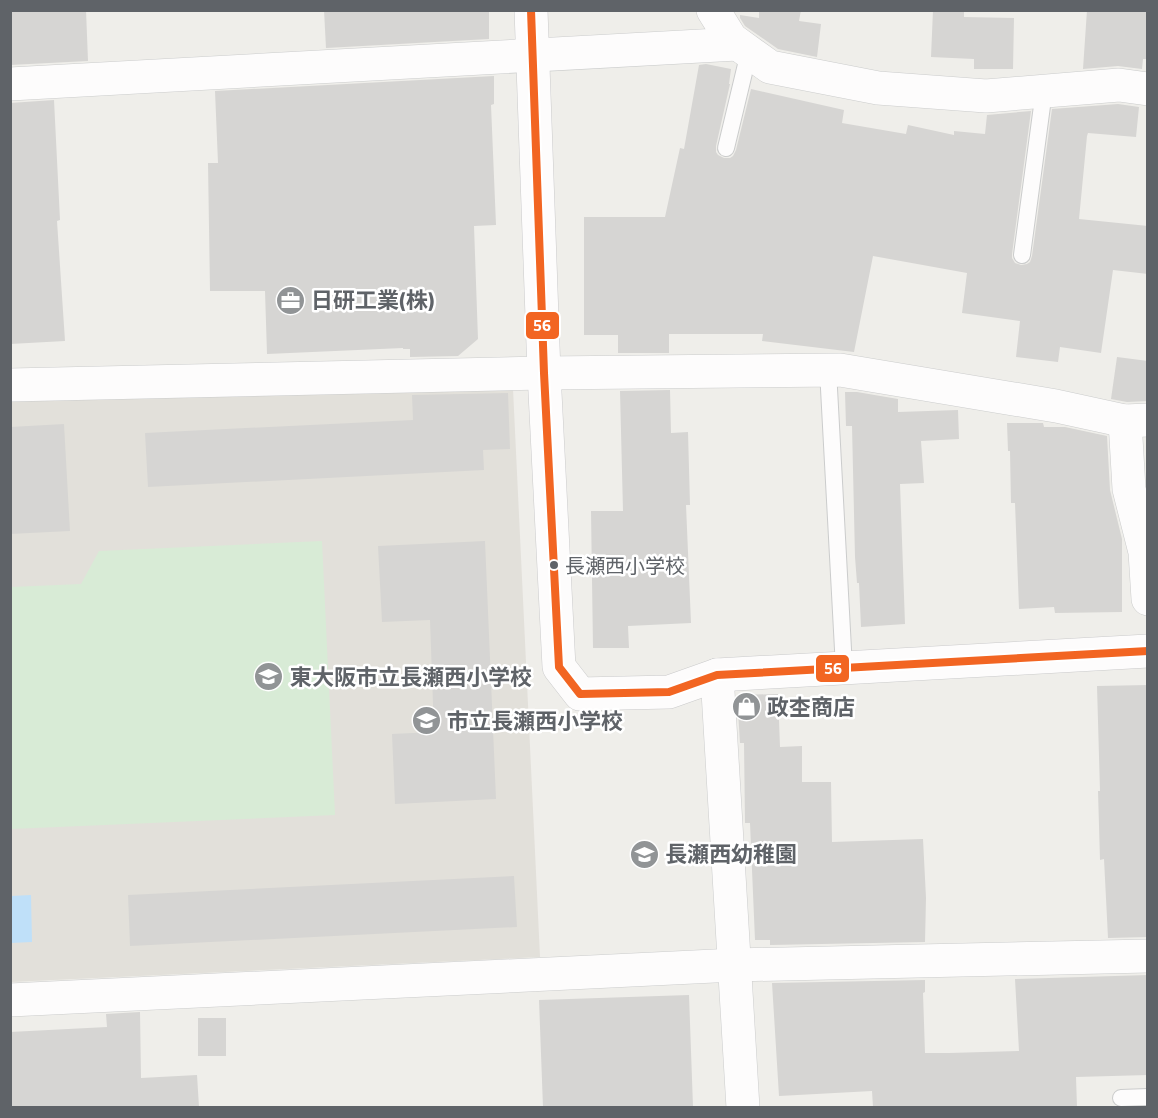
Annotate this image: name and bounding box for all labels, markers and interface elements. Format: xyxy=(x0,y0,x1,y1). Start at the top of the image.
place label: 日研工業(株) xyxy=(311,283,435,317)
office icon: 日研工業(株) xyxy=(274,284,306,316)
line badge: 56 xyxy=(525,311,560,340)
text: 56 xyxy=(533,313,551,337)
place label: 長瀬西小学校 xyxy=(565,550,685,581)
marker: 長瀬西小学校 xyxy=(548,559,560,571)
line badge: 56 xyxy=(815,654,850,683)
text: 56 xyxy=(824,656,842,680)
place label: 東大阪市立長瀬西小学校 xyxy=(290,660,532,694)
school or university icon: 東大阪市立長瀬西小学校 xyxy=(253,661,285,693)
place label: 政杢商店 xyxy=(767,690,855,724)
shop icon: 政杢商店 xyxy=(730,691,762,723)
place label: 市立長瀬西小学校 xyxy=(447,704,623,738)
school or university icon: 市立長瀬西小学校 xyxy=(410,705,442,737)
place label: 長瀬西幼稚園 xyxy=(665,837,797,871)
school or university icon: 長瀬西幼稚園 xyxy=(628,838,660,870)

